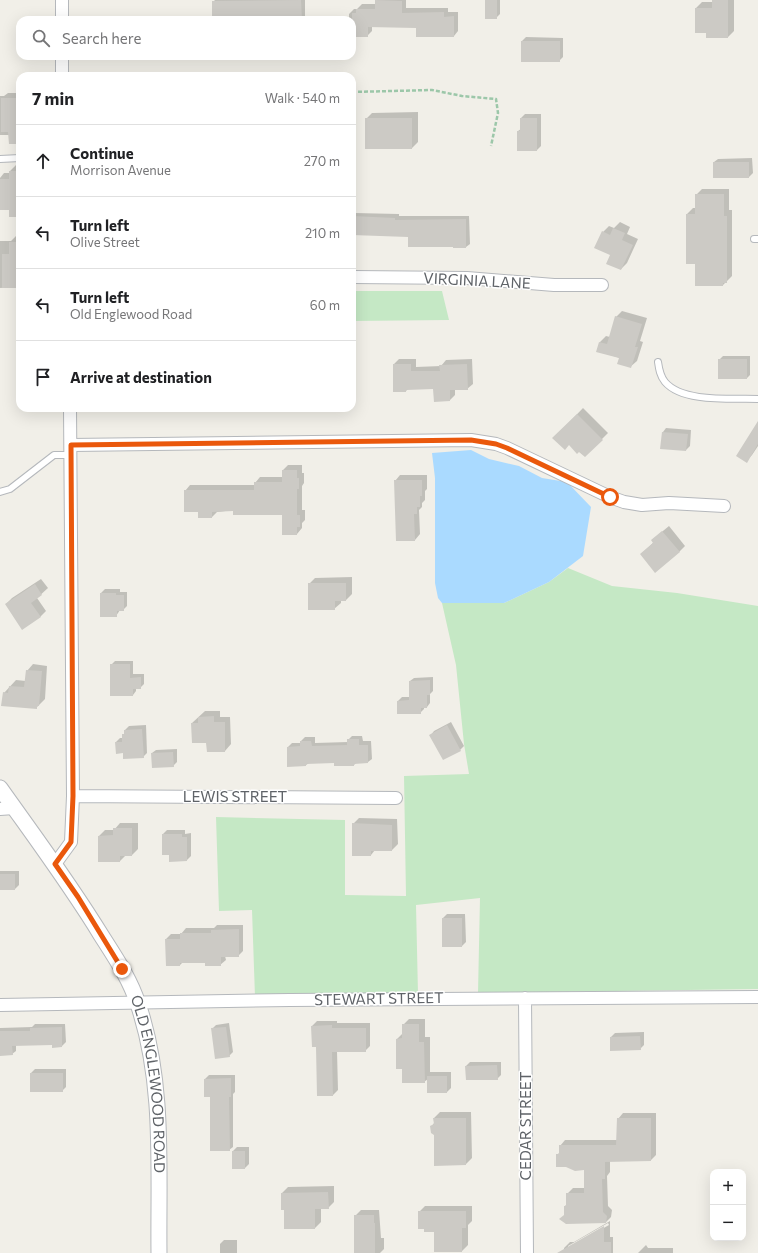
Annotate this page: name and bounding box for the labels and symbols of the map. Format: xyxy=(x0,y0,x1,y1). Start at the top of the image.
street label: VIRGINIA LANE xyxy=(423,268,531,292)
route start xyxy=(601,488,619,506)
street label: LEWIS STREET xyxy=(183,787,288,805)
route end xyxy=(113,960,131,978)
street label: STEWART STREET xyxy=(314,988,444,1008)
street label: OLD ENGLEWOOD ROAD xyxy=(128,992,169,1173)
street label: CEDAR STREET xyxy=(516,1071,534,1180)

